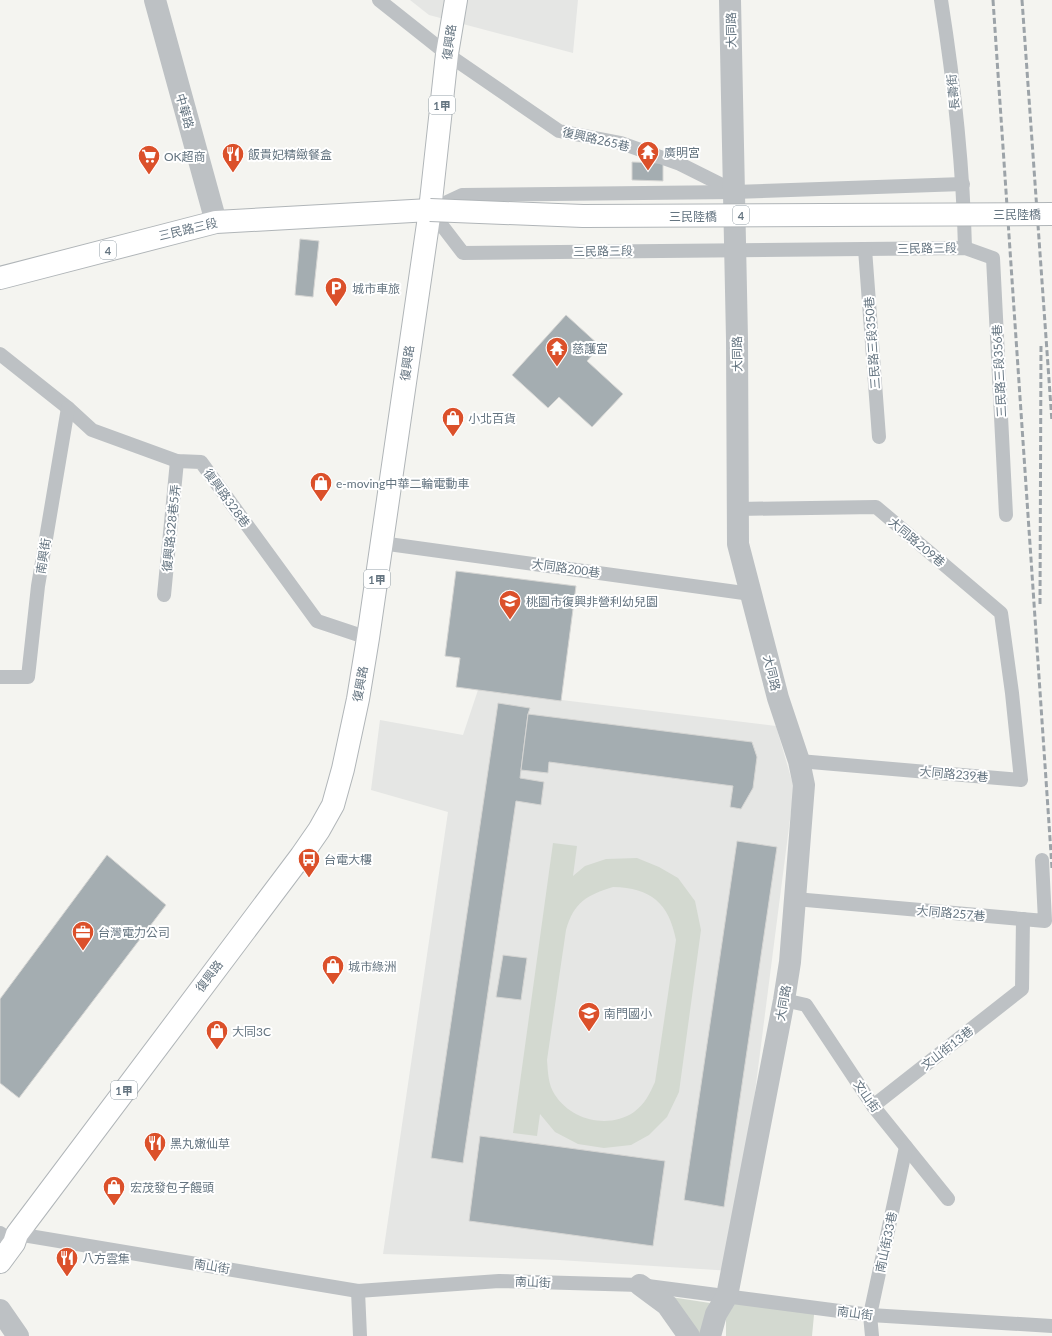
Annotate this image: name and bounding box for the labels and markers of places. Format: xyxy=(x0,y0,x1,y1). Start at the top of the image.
temple icon: 廣明宮 xyxy=(635,139,661,172)
restaurant icon: 飯貴妃精緻餐盒 xyxy=(220,141,246,174)
supermarket icon: OK超商 xyxy=(136,143,162,176)
place label: 廣明宮 xyxy=(664,145,700,160)
place label: 飯貴妃精緻餐盒 xyxy=(248,147,332,162)
place label: OK超商 xyxy=(164,149,206,164)
parking icon: 城市車旅 xyxy=(323,275,349,308)
place label: 城市車旅 xyxy=(352,281,400,296)
temple icon: 慈護宮 xyxy=(544,335,570,368)
place label: 慈護宮 xyxy=(572,341,608,356)
shop icon: 小北百貨 xyxy=(440,405,466,438)
place label: 小北百貨 xyxy=(468,411,516,426)
shop icon: e-moving中華二輪電動車 xyxy=(308,470,334,503)
place label: e-moving中華二輪電動車 xyxy=(336,476,469,491)
school or university icon: 桃園市復興非營利幼兒園 xyxy=(497,588,523,621)
place label: 桃園市復興非營利幼兒園 xyxy=(526,594,658,609)
bus stop icon: 台電大樓 xyxy=(296,846,322,879)
place label: 台電大樓 xyxy=(324,852,372,867)
office icon: 台灣電力公司 xyxy=(70,919,96,952)
place label: 台灣電力公司 xyxy=(98,925,170,940)
shop icon: 城市綠洲 xyxy=(320,953,346,986)
place label: 城市綠洲 xyxy=(348,959,396,974)
school or university icon: 南門國小 xyxy=(576,1000,602,1033)
place label: 南門國小 xyxy=(604,1006,652,1021)
shop icon: 大同3C xyxy=(204,1018,230,1051)
place label: 大同3C xyxy=(232,1024,271,1039)
restaurant icon: 黑丸嫩仙草 xyxy=(142,1130,168,1163)
place label: 黑丸嫩仙草 xyxy=(170,1136,230,1151)
shop icon: 宏茂發包子饅頭 xyxy=(101,1174,127,1207)
place label: 宏茂發包子饅頭 xyxy=(130,1180,214,1195)
restaurant icon: 八方雲集 xyxy=(54,1245,80,1278)
place label: 八方雲集 xyxy=(82,1251,130,1266)

